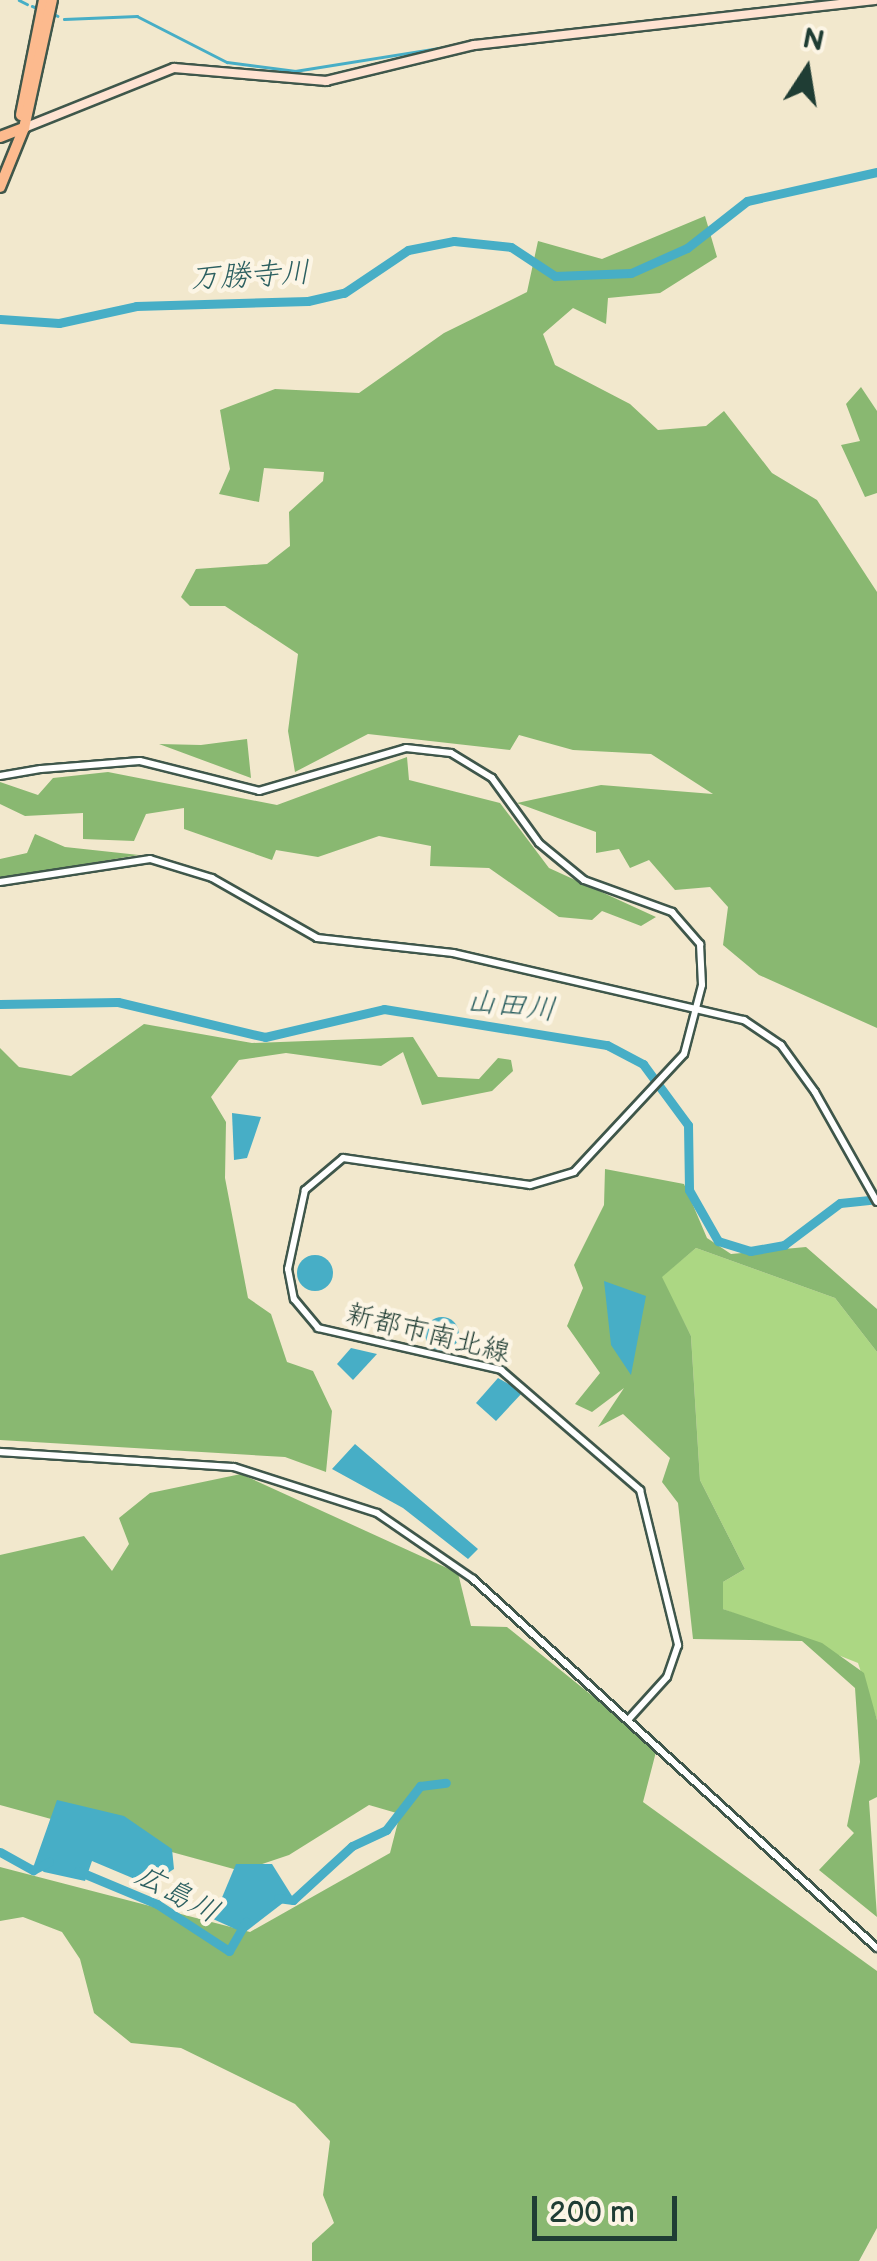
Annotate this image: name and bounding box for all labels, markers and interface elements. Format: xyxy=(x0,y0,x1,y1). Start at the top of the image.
north arrow xyxy=(757,20,857,120)
text: N xyxy=(800,22,827,58)
water label: 万勝寺川 xyxy=(189,255,311,297)
water label: 山田川 xyxy=(464,983,558,1029)
street label: 新都市南北線 xyxy=(342,1297,514,1371)
water label: 広島川 xyxy=(129,1857,225,1931)
scale bar xyxy=(537,2176,682,2238)
text: 200 m xyxy=(549,2195,635,2231)

